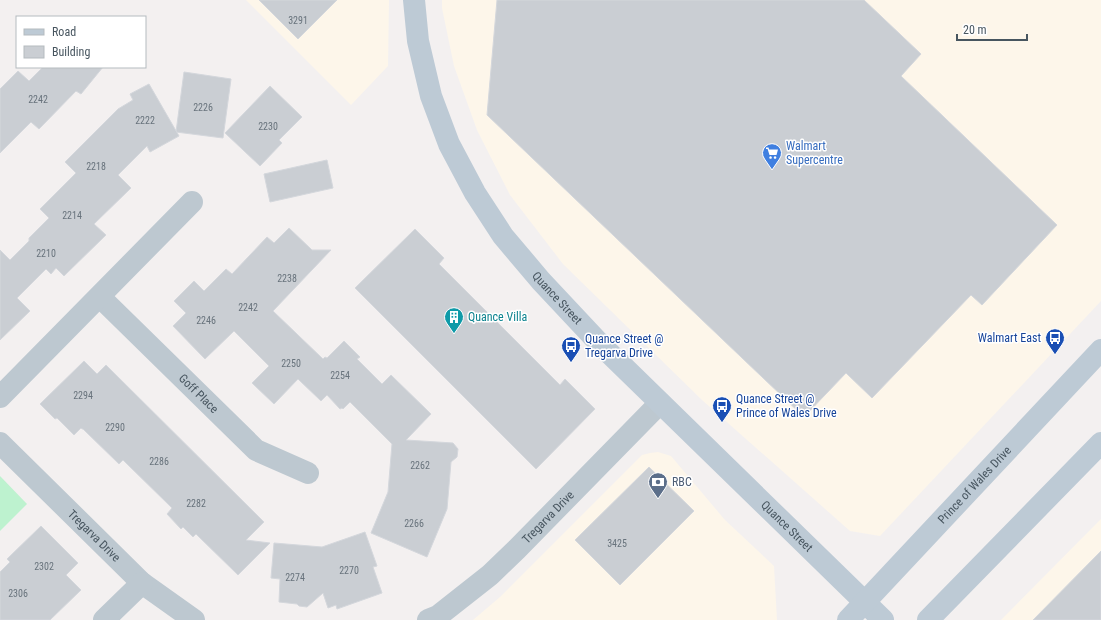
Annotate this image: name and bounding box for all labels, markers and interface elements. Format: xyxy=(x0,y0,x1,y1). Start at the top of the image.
house number: 3291 xyxy=(288,15,308,26)
legend xyxy=(16,16,146,68)
scale bar xyxy=(957,16,1027,42)
text: 20 m xyxy=(963,23,987,37)
text: Road xyxy=(52,25,76,39)
text: Building xyxy=(52,45,90,59)
house number: 2242 xyxy=(28,94,48,105)
house number: 2226 xyxy=(193,102,213,113)
house number: 2222 xyxy=(135,115,155,126)
house number: 2230 xyxy=(258,121,278,132)
place label: Walmart Supercentre xyxy=(786,139,843,167)
supermarket icon: Walmart Supercentre xyxy=(761,142,783,170)
house number: 2218 xyxy=(86,161,106,172)
house number: 2214 xyxy=(62,210,82,221)
house number: 2210 xyxy=(36,248,56,259)
street label: Quance Street xyxy=(529,269,585,327)
house number: 2238 xyxy=(277,273,297,284)
house number: 2242 xyxy=(238,302,258,313)
building icon: Quance Villa xyxy=(443,306,465,334)
place label: Quance Villa xyxy=(468,310,527,324)
house number: 2246 xyxy=(196,315,216,326)
bus stop icon: Walmart East xyxy=(1044,327,1066,355)
place label: Walmart East xyxy=(978,331,1041,345)
place label: Quance Street @ Tregarva Drive xyxy=(585,332,664,360)
bus stop icon: Quance Street @ Tregarva Drive xyxy=(560,335,582,363)
house number: 2250 xyxy=(281,358,301,369)
house number: 2254 xyxy=(330,370,350,381)
street label: Goff Place xyxy=(176,371,221,416)
house number: 2294 xyxy=(73,390,93,401)
place label: Quance Street @ Prince of Wales Drive xyxy=(736,392,837,420)
bus stop icon: Quance Street @ Prince of Wales Drive xyxy=(711,395,733,423)
house number: 2290 xyxy=(105,422,125,433)
street label: Prince of Wales Drive xyxy=(935,443,1014,527)
house number: 2286 xyxy=(149,456,169,467)
house number: 2262 xyxy=(410,460,430,471)
bank icon: RBC xyxy=(647,471,669,499)
place label: RBC xyxy=(672,475,692,489)
street label: Tregarva Drive xyxy=(519,488,577,546)
house number: 2282 xyxy=(186,498,206,509)
street label: Quance Street xyxy=(758,498,816,555)
street label: Tregarva Drive xyxy=(65,507,123,565)
house number: 2266 xyxy=(404,518,424,529)
house number: 3425 xyxy=(607,538,627,549)
house number: 2302 xyxy=(34,561,54,572)
house number: 2270 xyxy=(339,565,359,576)
house number: 2274 xyxy=(285,572,305,583)
house number: 2306 xyxy=(8,588,28,599)

